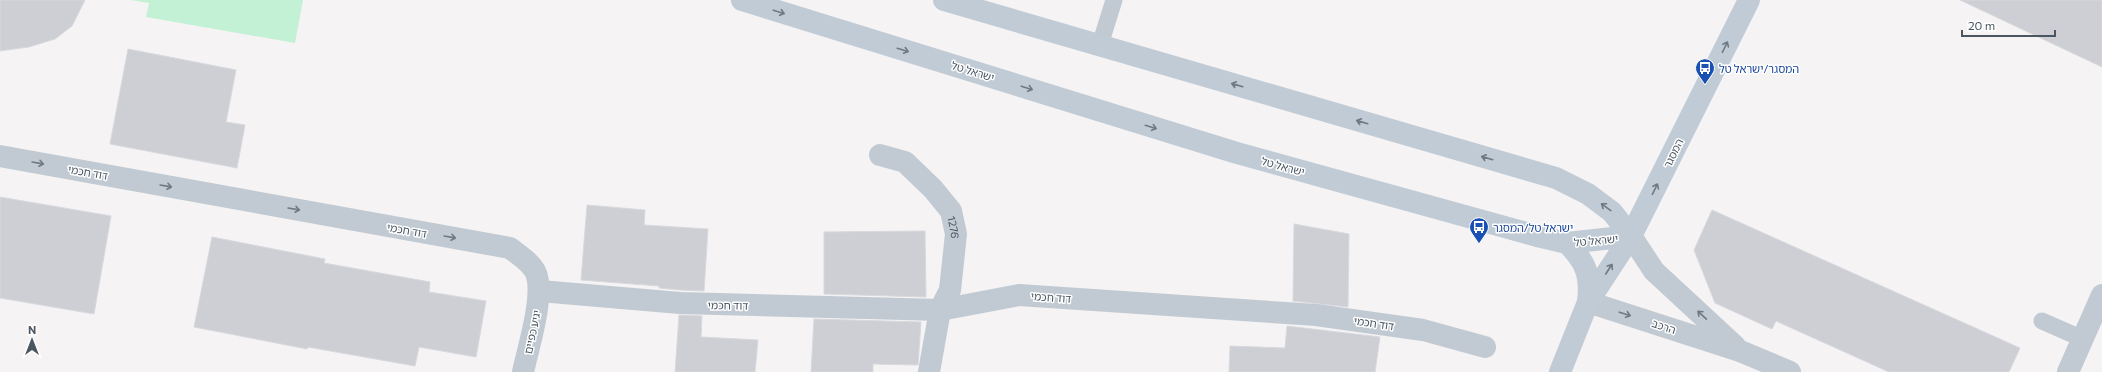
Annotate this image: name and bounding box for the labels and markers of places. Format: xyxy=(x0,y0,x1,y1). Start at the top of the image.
bus stop icon: המסגר/ישראל טל xyxy=(1694,57,1716,85)
place label: המסגר/ישראל טל xyxy=(1719,62,1799,75)
bus stop icon: ישראל טל/המסגר xyxy=(1468,216,1490,244)
place label: ישראל טל/המסגר xyxy=(1493,221,1573,234)

